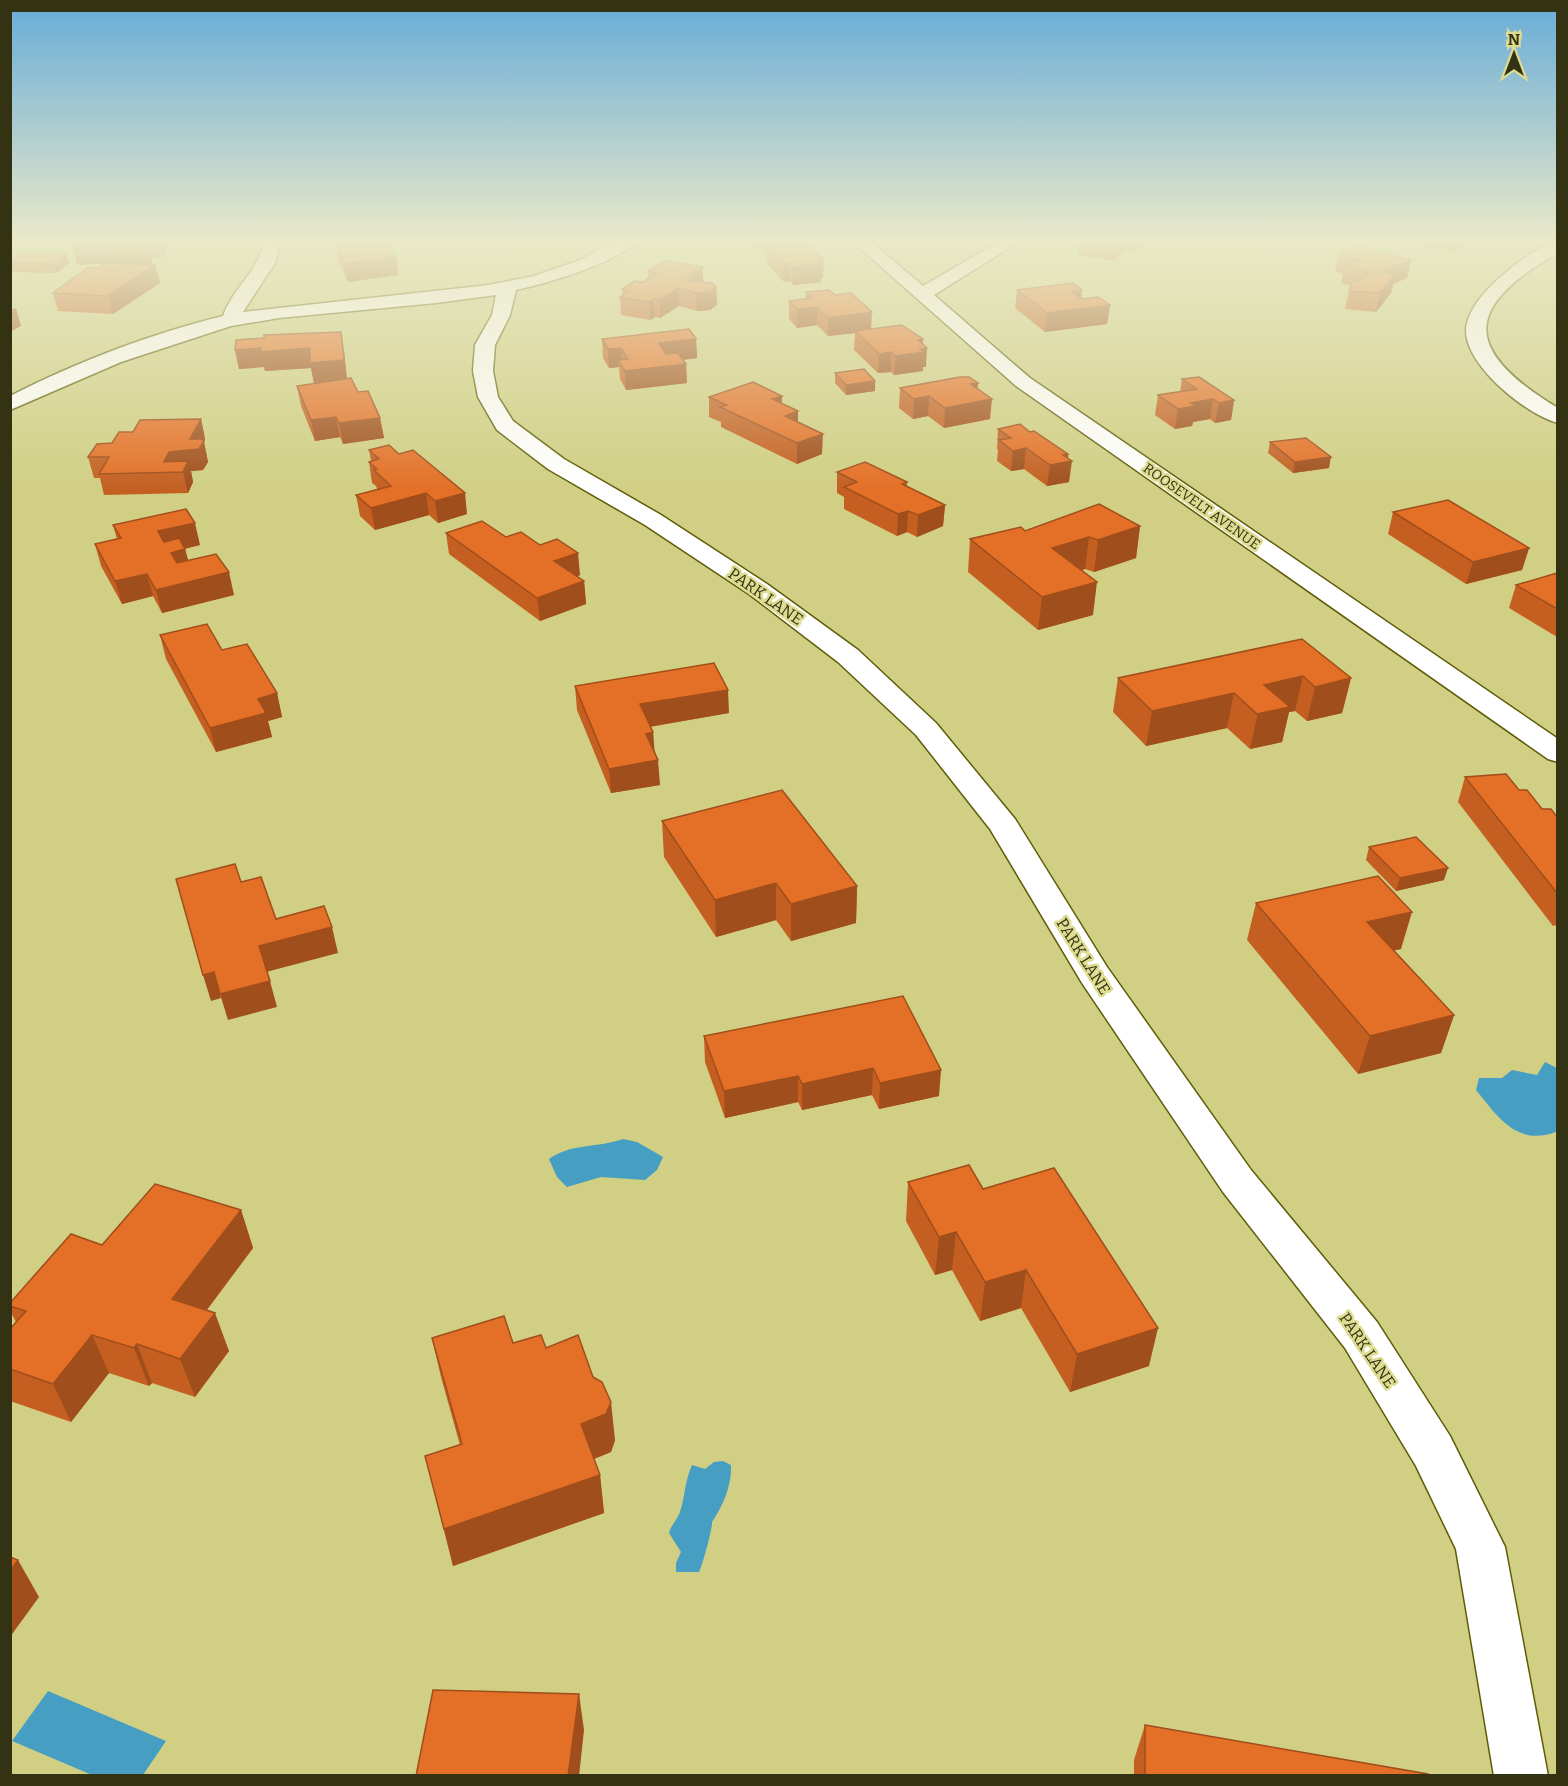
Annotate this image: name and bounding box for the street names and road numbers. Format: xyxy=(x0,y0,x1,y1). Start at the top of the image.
street label: ROOSEVELT AVENUE xyxy=(1140,460,1263,553)
street label: PARK LANE xyxy=(725,564,807,629)
street label: PARK LANE xyxy=(1053,914,1115,998)
street label: PARK LANE xyxy=(1335,1309,1400,1392)

